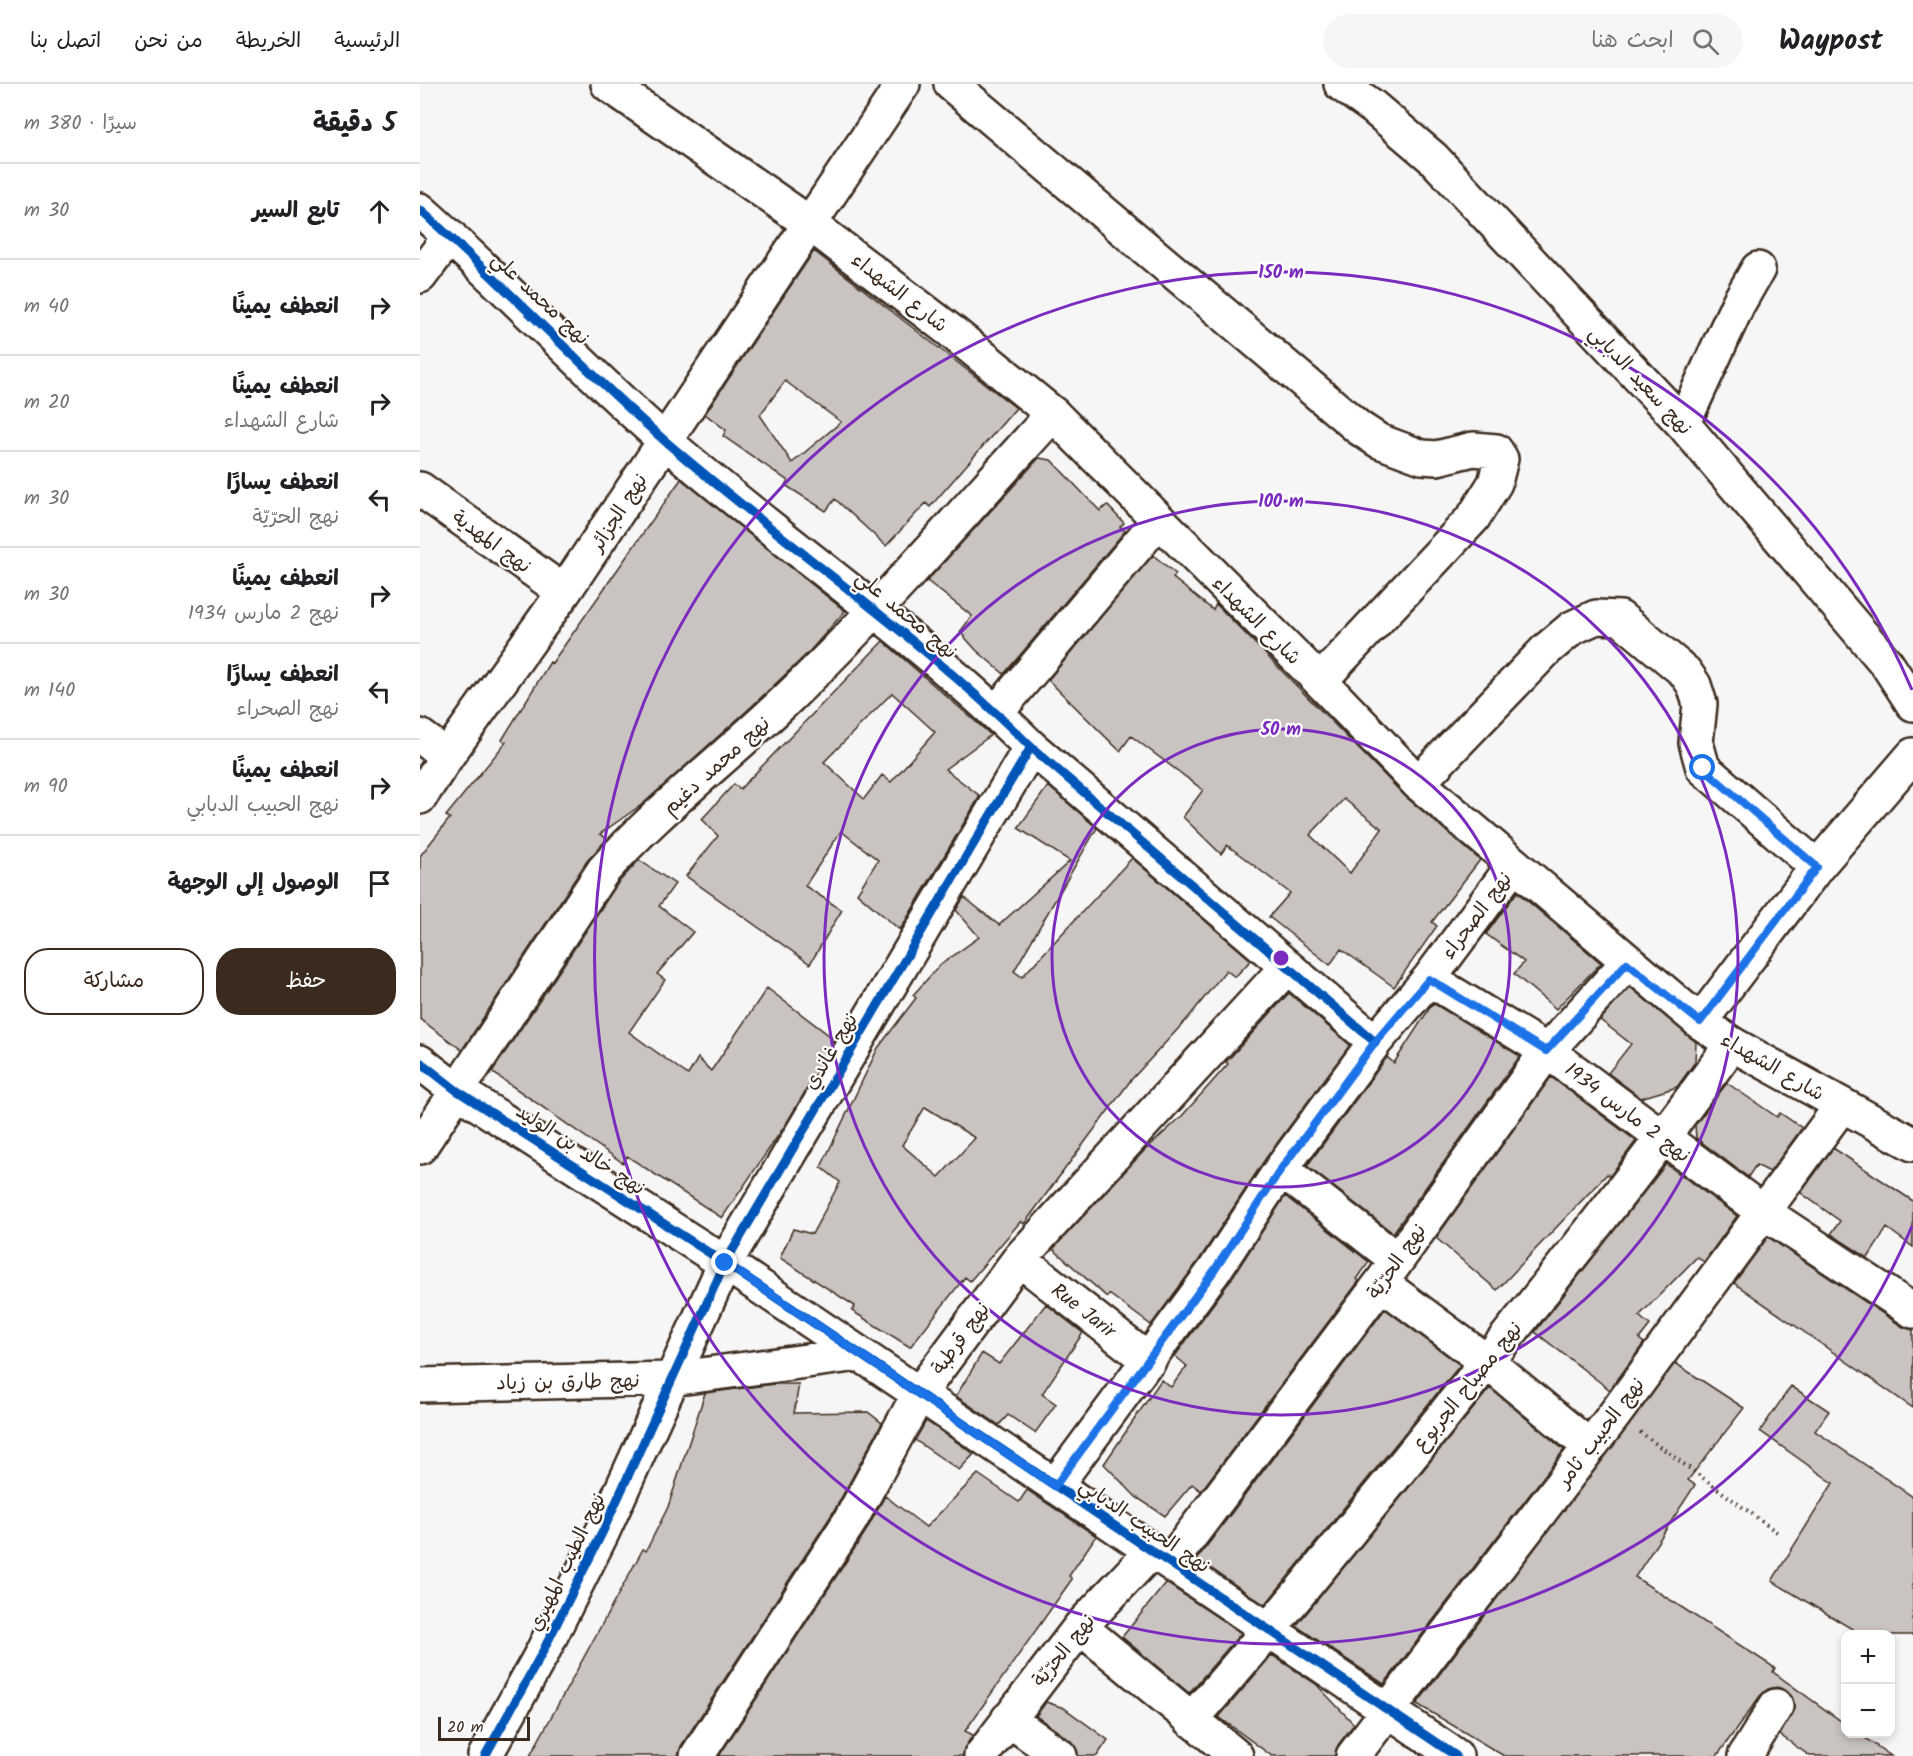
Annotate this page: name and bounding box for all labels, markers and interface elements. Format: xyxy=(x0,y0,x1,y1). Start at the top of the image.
search box xyxy=(1323,14,1743,68)
text: Waypost xyxy=(1779,19,1883,64)
text: ابحث هنا xyxy=(1591,24,1674,59)
text: اتصل بنا xyxy=(30,25,101,58)
text: من نحن xyxy=(134,25,203,58)
text: الخريطة xyxy=(236,25,301,58)
text: الرئيسية xyxy=(334,25,400,58)
icon: search xyxy=(1689,25,1722,58)
text: 5 دقيقة xyxy=(313,103,396,145)
text: سيرًا · 380 m xyxy=(24,108,137,140)
text: تابع السير xyxy=(252,194,339,229)
text: 30 m xyxy=(24,195,69,227)
icon: ahead xyxy=(363,195,396,228)
street label: نهج محمد علي xyxy=(483,245,596,354)
street label: شارع الشهداء xyxy=(843,245,954,342)
text: 150 m xyxy=(1258,259,1304,288)
text: انعطف يمينًا xyxy=(232,290,339,325)
text: 40 m xyxy=(24,291,69,323)
icon: right xyxy=(363,291,396,324)
street label: نهج سعيد الدبابي xyxy=(1580,319,1699,444)
text: انعطف يمينًا xyxy=(232,370,339,405)
text: 20 m xyxy=(24,387,70,419)
icon: right xyxy=(363,387,396,420)
text: شارع الشهداء xyxy=(224,406,339,438)
text: انعطف يسارًا xyxy=(227,466,339,501)
street label: نهج الجزائر xyxy=(581,468,657,560)
text: 30 m xyxy=(24,483,69,515)
icon: left xyxy=(363,483,396,516)
text: 100 m xyxy=(1258,488,1304,517)
text: نهج الحرّيّة xyxy=(253,502,339,534)
street label: نهج المهدية xyxy=(444,503,537,583)
text: انعطف يمينًا xyxy=(232,562,339,597)
street label: نهج محمد علي xyxy=(848,563,964,668)
street label: شارع الشهداء xyxy=(1203,569,1308,674)
text: 30 m xyxy=(24,579,69,611)
icon: right xyxy=(363,579,396,612)
text: نهج 2 مارس 1934 xyxy=(188,598,339,630)
text: انعطف يسارًا xyxy=(227,658,339,693)
text: 140 m xyxy=(24,675,75,707)
icon: left xyxy=(363,675,396,708)
text: نهج الصحراء xyxy=(236,694,339,726)
street label: نهج محمد دغيم xyxy=(656,709,778,824)
text: 50 m xyxy=(1260,716,1301,745)
text: انعطف يمينًا xyxy=(232,754,339,789)
route start xyxy=(1689,754,1715,780)
text: 90 m xyxy=(24,771,68,803)
icon: right xyxy=(363,771,396,804)
text: نهج الحبيب الدبابي xyxy=(187,790,339,822)
text: الوصول إلى الوجهة xyxy=(167,866,339,901)
street label: نهج الصحراء xyxy=(1434,866,1521,967)
icon: arrive xyxy=(363,867,396,900)
button: مشاركة xyxy=(24,948,204,1015)
button: حفظ xyxy=(216,948,396,1015)
centre of rings xyxy=(1271,948,1291,968)
street label: نهج غاندي xyxy=(796,1007,867,1097)
street label: شارع الشهداء xyxy=(1714,1025,1830,1110)
street label: نهج 2 مارس 1934 xyxy=(1557,1055,1697,1172)
street label: نهج خالد بن الوليد xyxy=(509,1097,651,1205)
street label: نهج الحرّيّة xyxy=(1360,1218,1436,1307)
route end xyxy=(711,1249,737,1275)
street label: Rue Jarir xyxy=(1043,1276,1123,1348)
street label: نهج قرطبة xyxy=(924,1296,999,1382)
street label: نهج مصباح الجربوع xyxy=(1406,1315,1531,1459)
street label: نهج طارق بن زياد xyxy=(496,1366,640,1400)
street label: نهج الحبيب ثامر xyxy=(1548,1371,1654,1497)
street label: نهج الحبيب الدبابي xyxy=(1072,1471,1216,1583)
street label: نهج الطيب المهيري xyxy=(520,1488,615,1638)
street label: نهج الحرّيّة xyxy=(1025,1608,1104,1695)
map controls xyxy=(1841,1630,1895,1738)
button: + xyxy=(1841,1630,1895,1684)
button: − xyxy=(1841,1684,1895,1738)
scale bar xyxy=(438,1714,530,1742)
text: 20 m xyxy=(447,1715,483,1740)

